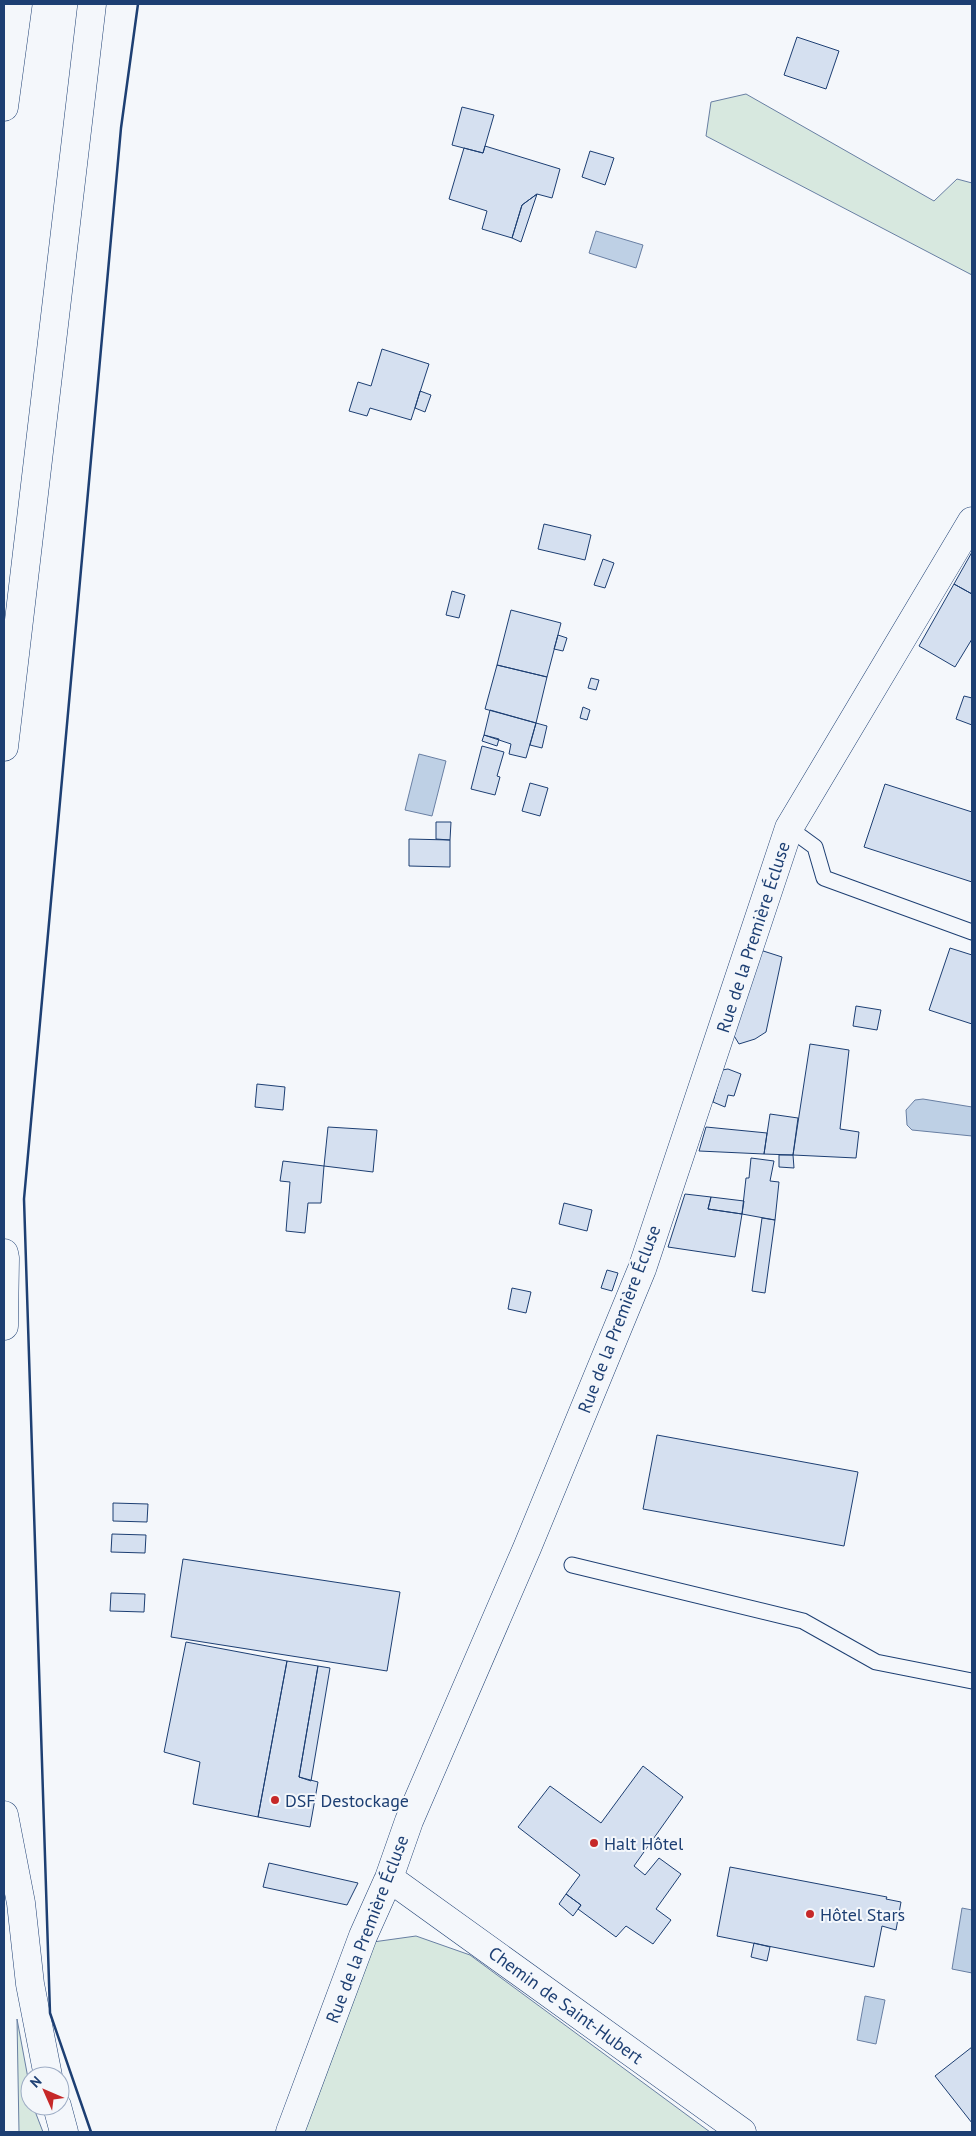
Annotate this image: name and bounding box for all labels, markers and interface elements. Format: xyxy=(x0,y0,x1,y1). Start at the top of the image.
street label: Rue de la Première Écluse xyxy=(711,839,795,1035)
street label: Rue de la Première Écluse xyxy=(572,1222,666,1416)
place label: DSF Destockage xyxy=(285,1789,409,1812)
marker: DSF Destockage xyxy=(269,1794,281,1806)
street label: Rue de la Première Écluse xyxy=(320,1832,414,2026)
place label: Halt Hôtel xyxy=(604,1832,684,1855)
marker: Halt Hôtel xyxy=(588,1837,600,1849)
place label: Hôtel Stars xyxy=(820,1903,905,1926)
marker: Hôtel Stars xyxy=(804,1908,816,1920)
street label: Chemin de Saint-Hubert xyxy=(484,1941,648,2069)
north arrow xyxy=(20,2066,70,2116)
text: N xyxy=(26,2072,45,2091)

